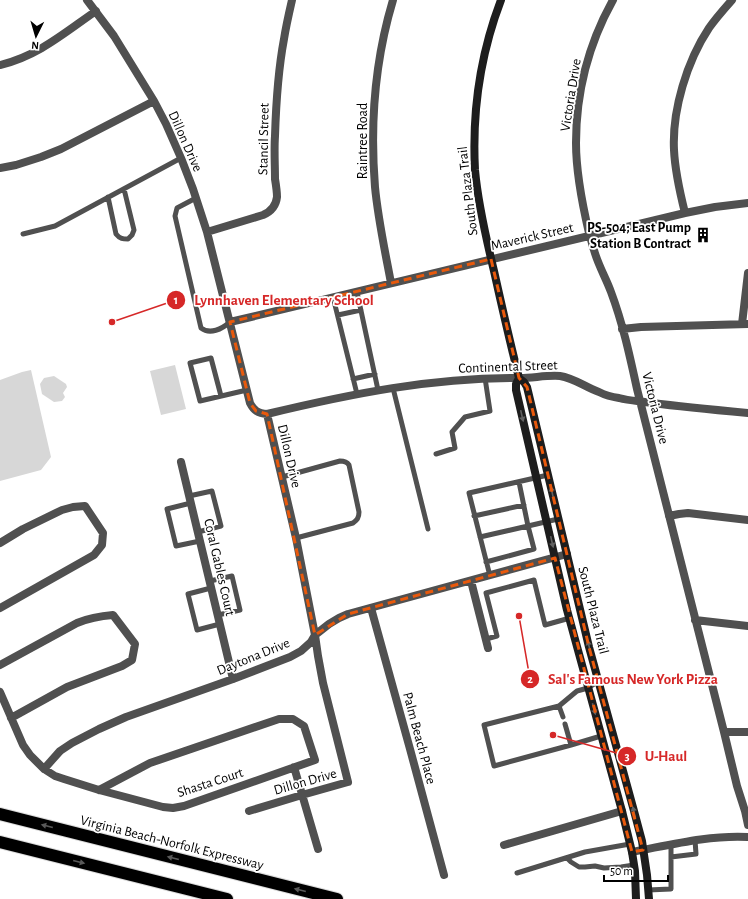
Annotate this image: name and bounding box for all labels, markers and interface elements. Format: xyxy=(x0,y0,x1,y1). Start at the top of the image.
north arrow xyxy=(16,16,56,56)
text: N xyxy=(31,40,39,51)
street label: Victoria Drive xyxy=(558,58,584,133)
street label: Stancil Street xyxy=(256,102,272,175)
street label: Raintree Road xyxy=(356,103,370,179)
street label: Dillon Drive xyxy=(166,109,205,174)
street label: South Plaza Trail xyxy=(456,145,480,236)
street label: Maverick Street xyxy=(490,221,575,253)
place label: PS-504; East Pump Station B Contract xyxy=(587,221,691,251)
building icon: PS-504; East Pump Station B Contract xyxy=(694,226,712,244)
callout: Lynnhaven Elementary School xyxy=(166,286,382,313)
text: Lynnhaven Elementary School xyxy=(194,293,374,308)
text: 1 xyxy=(174,294,178,306)
street label: Continental Street xyxy=(458,358,558,376)
street label: Victoria Drive xyxy=(639,371,671,446)
one-way arrow xyxy=(519,410,525,422)
street label: Dillon Drive xyxy=(275,423,303,489)
one-way arrow xyxy=(549,486,555,498)
street label: Coral Gables Court xyxy=(201,517,237,618)
one-way arrow xyxy=(549,536,555,548)
street label: South Plaza Trail xyxy=(575,565,611,656)
street label: Daytona Drive xyxy=(215,636,292,678)
one-way arrow xyxy=(586,639,592,652)
callout: Sal's Famous New York Pizza xyxy=(520,665,726,692)
text: Sal's Famous New York Pizza xyxy=(548,672,718,687)
text: 2 xyxy=(527,673,533,685)
street label: Palm Beach Place xyxy=(400,691,438,786)
one-way arrow xyxy=(591,703,597,715)
callout: U-Haul xyxy=(617,742,695,769)
text: U-Haul xyxy=(645,749,687,764)
text: 3 xyxy=(624,750,630,762)
street label: Shasta Court xyxy=(176,766,246,800)
street label: Dillon Drive xyxy=(272,766,338,798)
one-way arrow xyxy=(631,805,637,818)
street label: Virginia Beach-Norfolk Expressway xyxy=(79,813,265,873)
one-way arrow xyxy=(41,823,53,829)
one-way arrow xyxy=(167,855,179,861)
scale bar xyxy=(604,857,668,883)
one-way arrow xyxy=(73,859,85,865)
text: 50 m xyxy=(610,865,633,877)
one-way arrow xyxy=(293,886,306,892)

